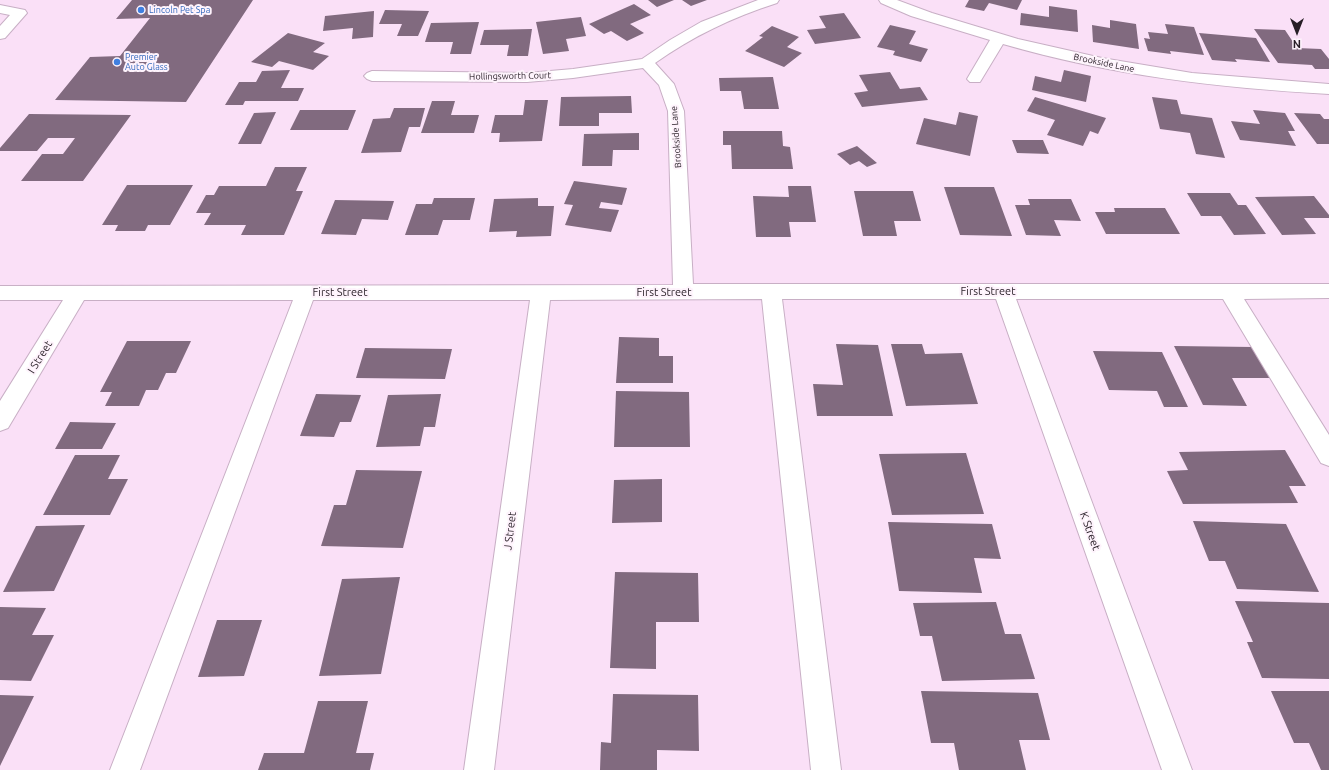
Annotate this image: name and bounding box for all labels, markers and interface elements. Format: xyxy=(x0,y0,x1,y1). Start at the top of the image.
marker: Lincoln Pet Spa xyxy=(136,5,146,15)
place label: Lincoln Pet Spa xyxy=(149,5,210,15)
north arrow xyxy=(1277,12,1317,52)
text: N xyxy=(1293,38,1301,50)
street label: Brookside Lane xyxy=(1073,51,1135,75)
place label: Premier Auto Glass xyxy=(125,52,168,73)
marker: Premier Auto Glass xyxy=(112,57,122,67)
street label: Hollingsworth Court xyxy=(469,70,551,82)
street label: Brookside Lane xyxy=(668,106,684,168)
street label: First Street xyxy=(961,284,1015,298)
street label: First Street xyxy=(313,285,367,299)
street label: First Street xyxy=(637,285,691,299)
street label: I Street xyxy=(25,338,55,376)
street label: K Street xyxy=(1077,510,1103,552)
street label: J Street xyxy=(501,511,519,551)

